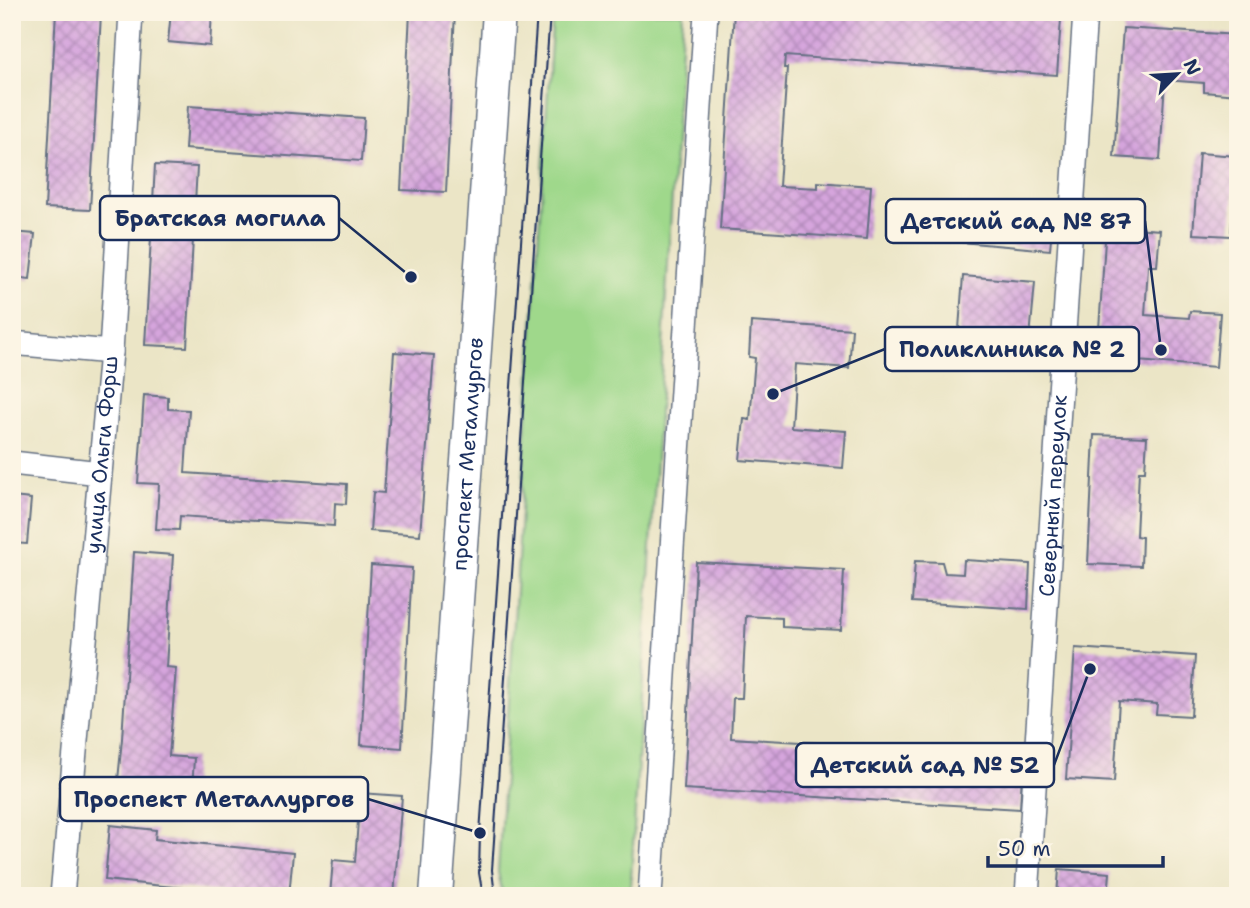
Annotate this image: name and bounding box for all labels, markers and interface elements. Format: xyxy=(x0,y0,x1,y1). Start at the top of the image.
north arrow xyxy=(1142,38,1212,108)
text: N xyxy=(1177,55,1206,79)
callout: Братская могила xyxy=(100,196,339,240)
callout: Детский сад № 87 xyxy=(886,199,1145,243)
text: Братская могила xyxy=(114,203,326,233)
text: Детский сад № 87 xyxy=(900,206,1132,236)
callout: Поликлиника № 2 xyxy=(885,327,1139,371)
text: Поликлиника № 2 xyxy=(899,334,1125,364)
street label: проспект Металлургов xyxy=(445,336,490,572)
street label: улица Ольги Форш xyxy=(79,355,125,555)
street label: Северный переулок xyxy=(1033,394,1074,598)
callout: Детский сад № 52 xyxy=(796,743,1054,787)
text: Детский сад № 52 xyxy=(810,750,1040,780)
callout: Проспект Металлургов xyxy=(60,777,368,821)
text: Проспект Металлургов xyxy=(74,784,354,814)
scale bar xyxy=(988,824,1162,868)
text: 50 m xyxy=(998,835,1051,863)

